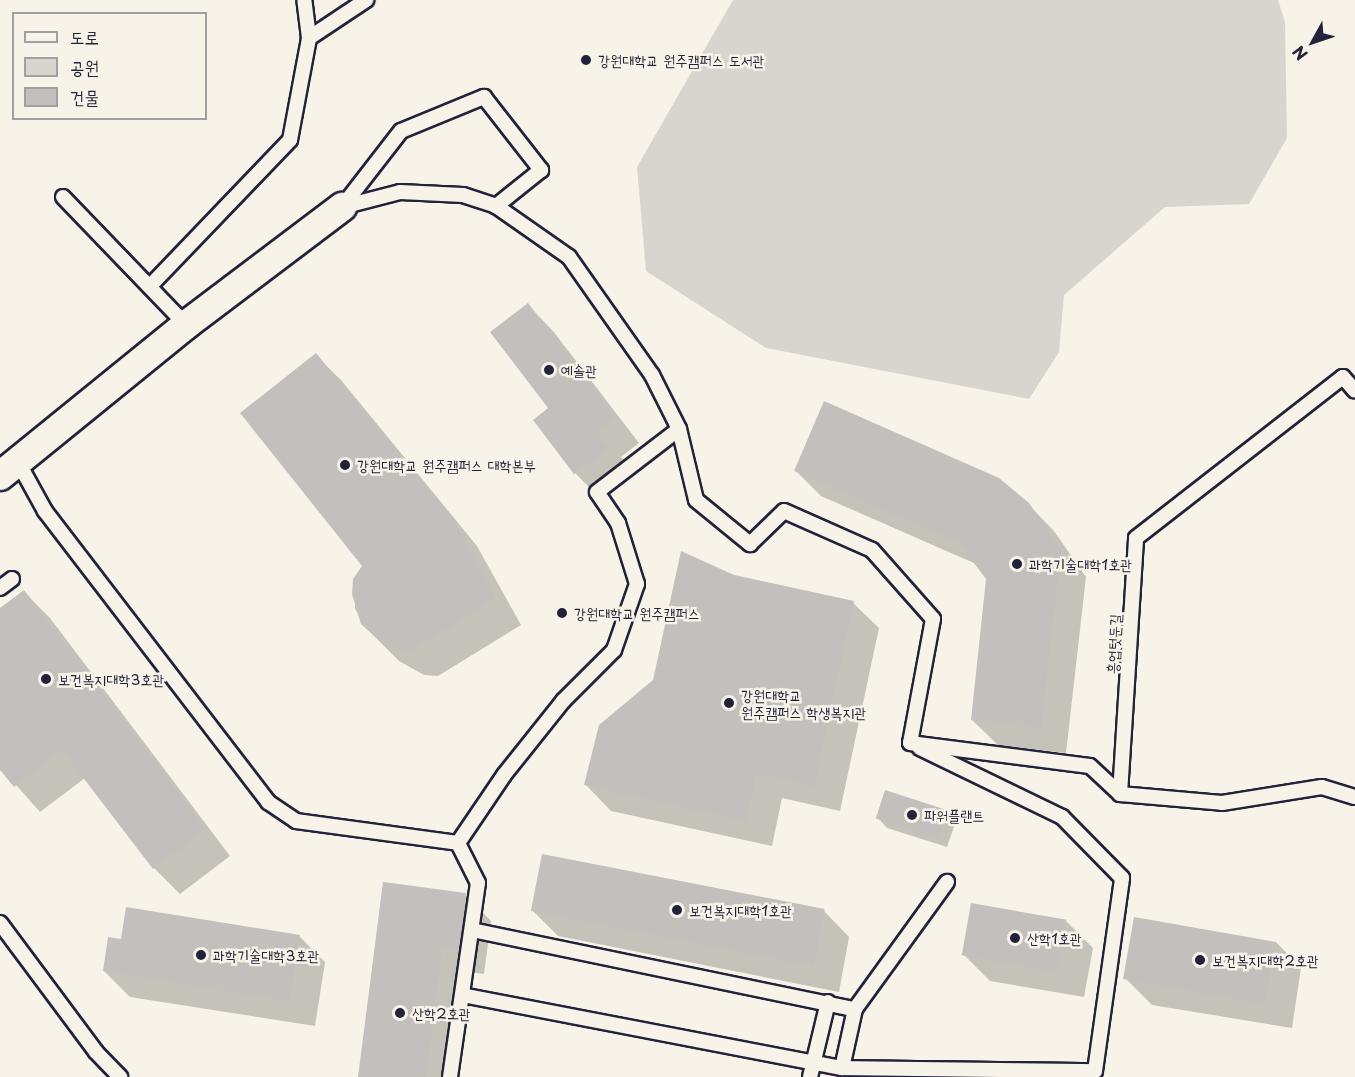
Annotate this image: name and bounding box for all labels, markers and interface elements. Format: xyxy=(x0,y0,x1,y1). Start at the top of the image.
legend xyxy=(12,12,207,120)
north arrow xyxy=(1283,12,1343,72)
text: 도로 xyxy=(70,23,99,50)
text: N xyxy=(1286,41,1312,66)
place label: 강원대학교 원주캠퍼스 도서관 xyxy=(598,51,765,69)
text: 공원 xyxy=(70,53,99,80)
marker: 강원대학교 원주캠퍼스 도서관 xyxy=(579,53,593,67)
text: 건물 xyxy=(70,83,99,110)
place label: 예솔관 xyxy=(561,361,597,379)
marker: 예솔관 xyxy=(542,363,556,377)
place label: 강원대학교 원주캠퍼스 대학본부 xyxy=(357,456,536,474)
marker: 강원대학교 원주캠퍼스 대학본부 xyxy=(338,458,352,472)
place label: 과학기술대학1호관 xyxy=(1029,555,1132,573)
marker: 과학기술대학1호관 xyxy=(1010,557,1024,571)
place label: 강원대학교 원주캠퍼스 xyxy=(574,604,700,622)
marker: 강원대학교 원주캠퍼스 xyxy=(555,606,569,620)
street label: 흥업텃둔길 xyxy=(1102,613,1124,675)
place label: 보건복지대학3호관 xyxy=(58,670,164,688)
marker: 보건복지대학3호관 xyxy=(39,672,53,686)
place label: 강원대학교 원주캠퍼스 학생복지관 xyxy=(741,685,867,720)
marker: 강원대학교 원주캠퍼스 학생복지관 xyxy=(722,696,736,710)
place label: 파워플랜트 xyxy=(924,806,984,824)
marker: 파워플랜트 xyxy=(905,808,919,822)
place label: 보건복지대학1호관 xyxy=(689,901,792,919)
marker: 보건복지대학1호관 xyxy=(670,903,684,917)
place label: 산학1호관 xyxy=(1027,929,1082,947)
marker: 산학1호관 xyxy=(1008,931,1022,945)
place label: 과학기술대학3호관 xyxy=(213,946,319,964)
marker: 과학기술대학3호관 xyxy=(194,948,208,962)
place label: 보건복지대학2호관 xyxy=(1212,951,1319,969)
marker: 보건복지대학2호관 xyxy=(1193,953,1207,967)
place label: 산학2호관 xyxy=(412,1004,471,1022)
marker: 산학2호관 xyxy=(393,1006,407,1020)

